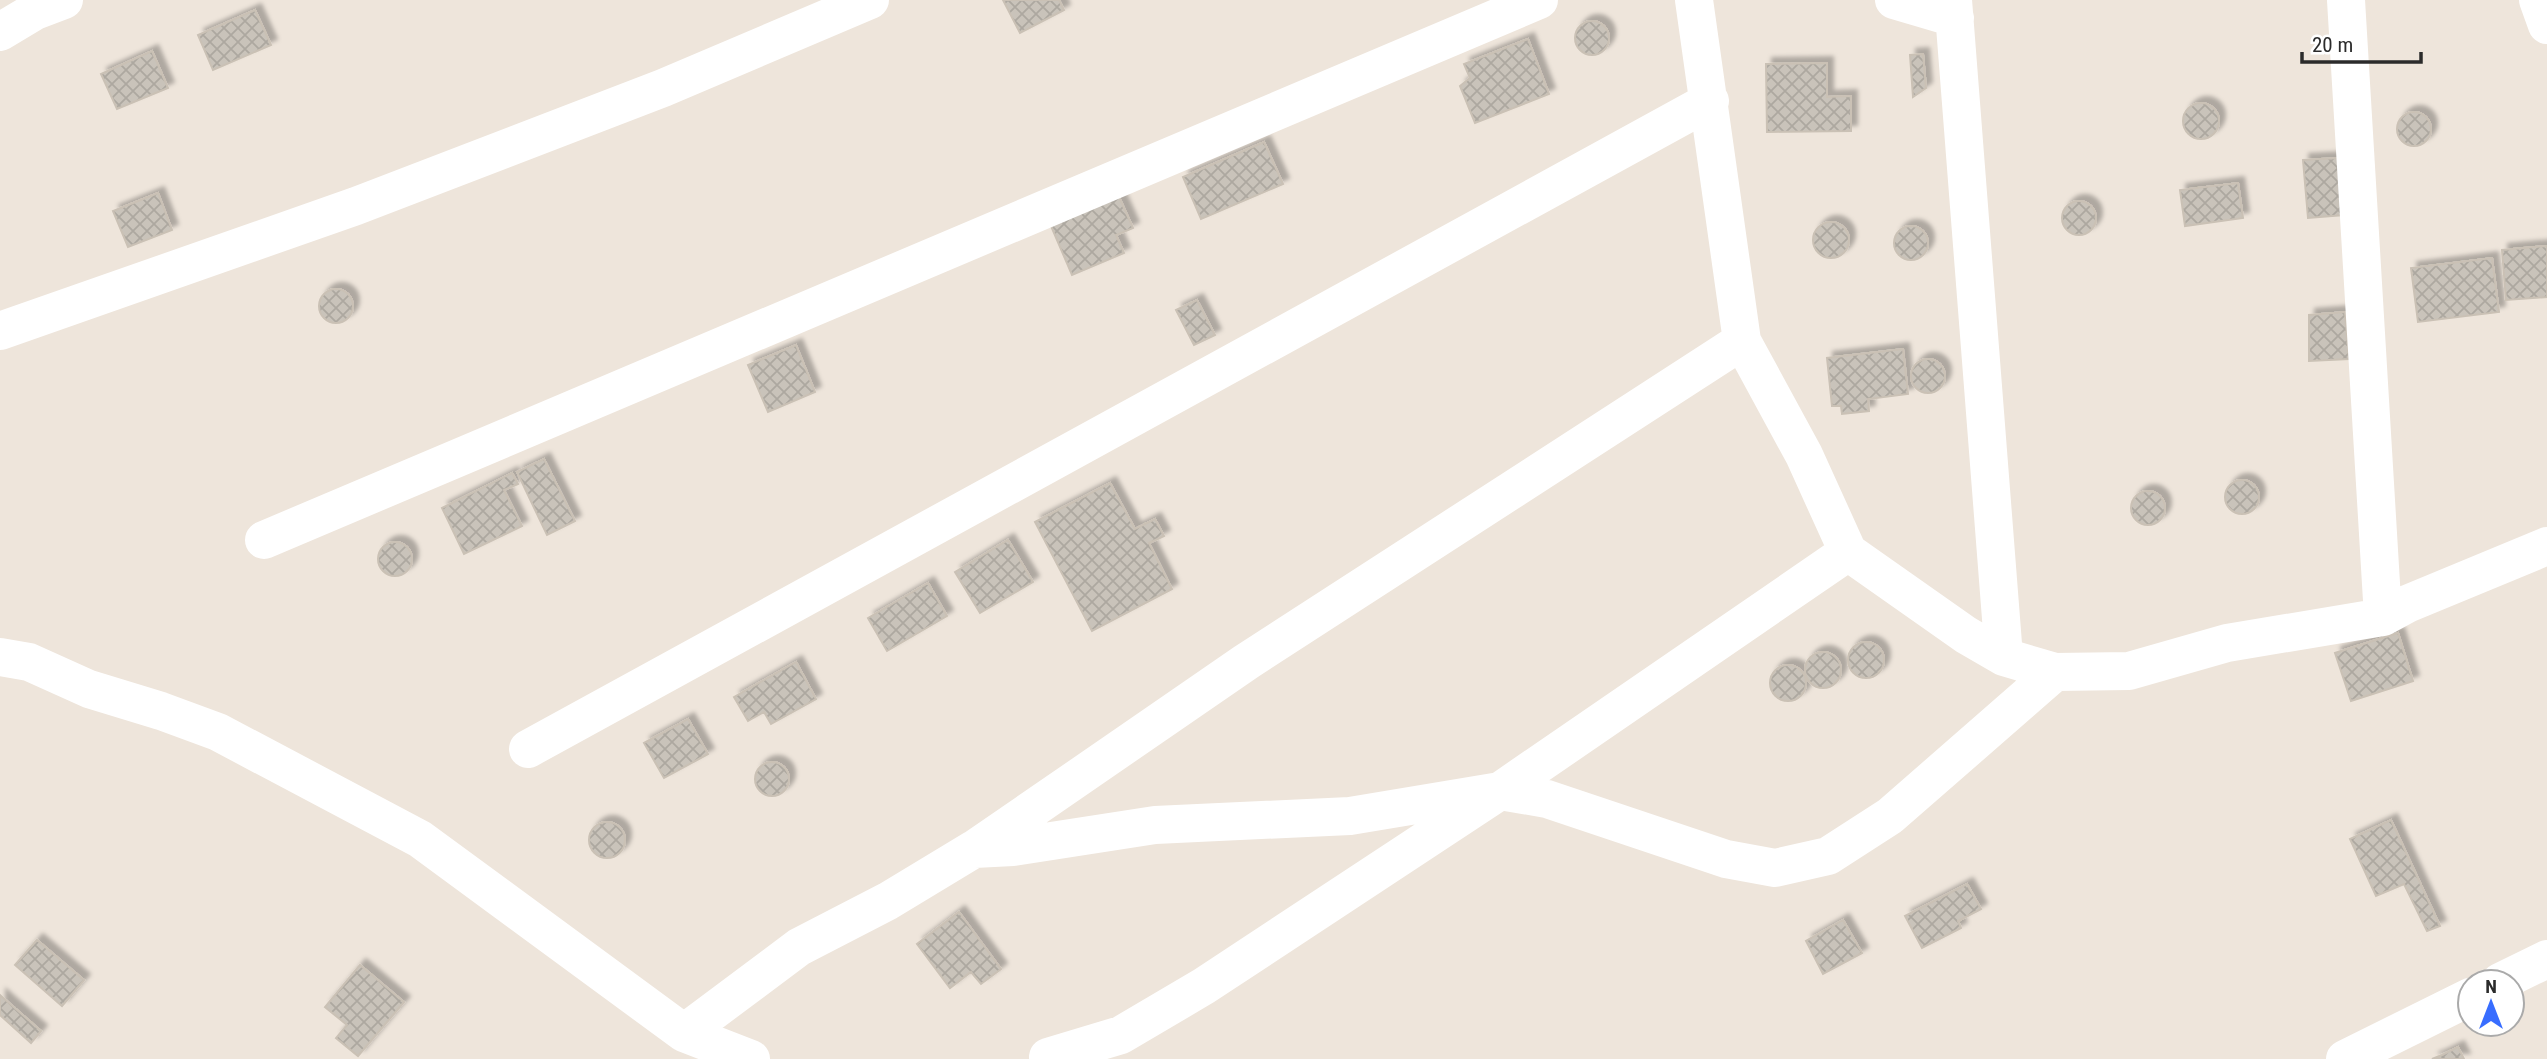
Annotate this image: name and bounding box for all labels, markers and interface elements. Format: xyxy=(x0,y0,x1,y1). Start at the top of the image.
scale bar xyxy=(2302,21,2421,65)
text: 20 m xyxy=(2312,33,2353,57)
north arrow xyxy=(2456,968,2526,1038)
text: N xyxy=(2485,975,2497,998)

